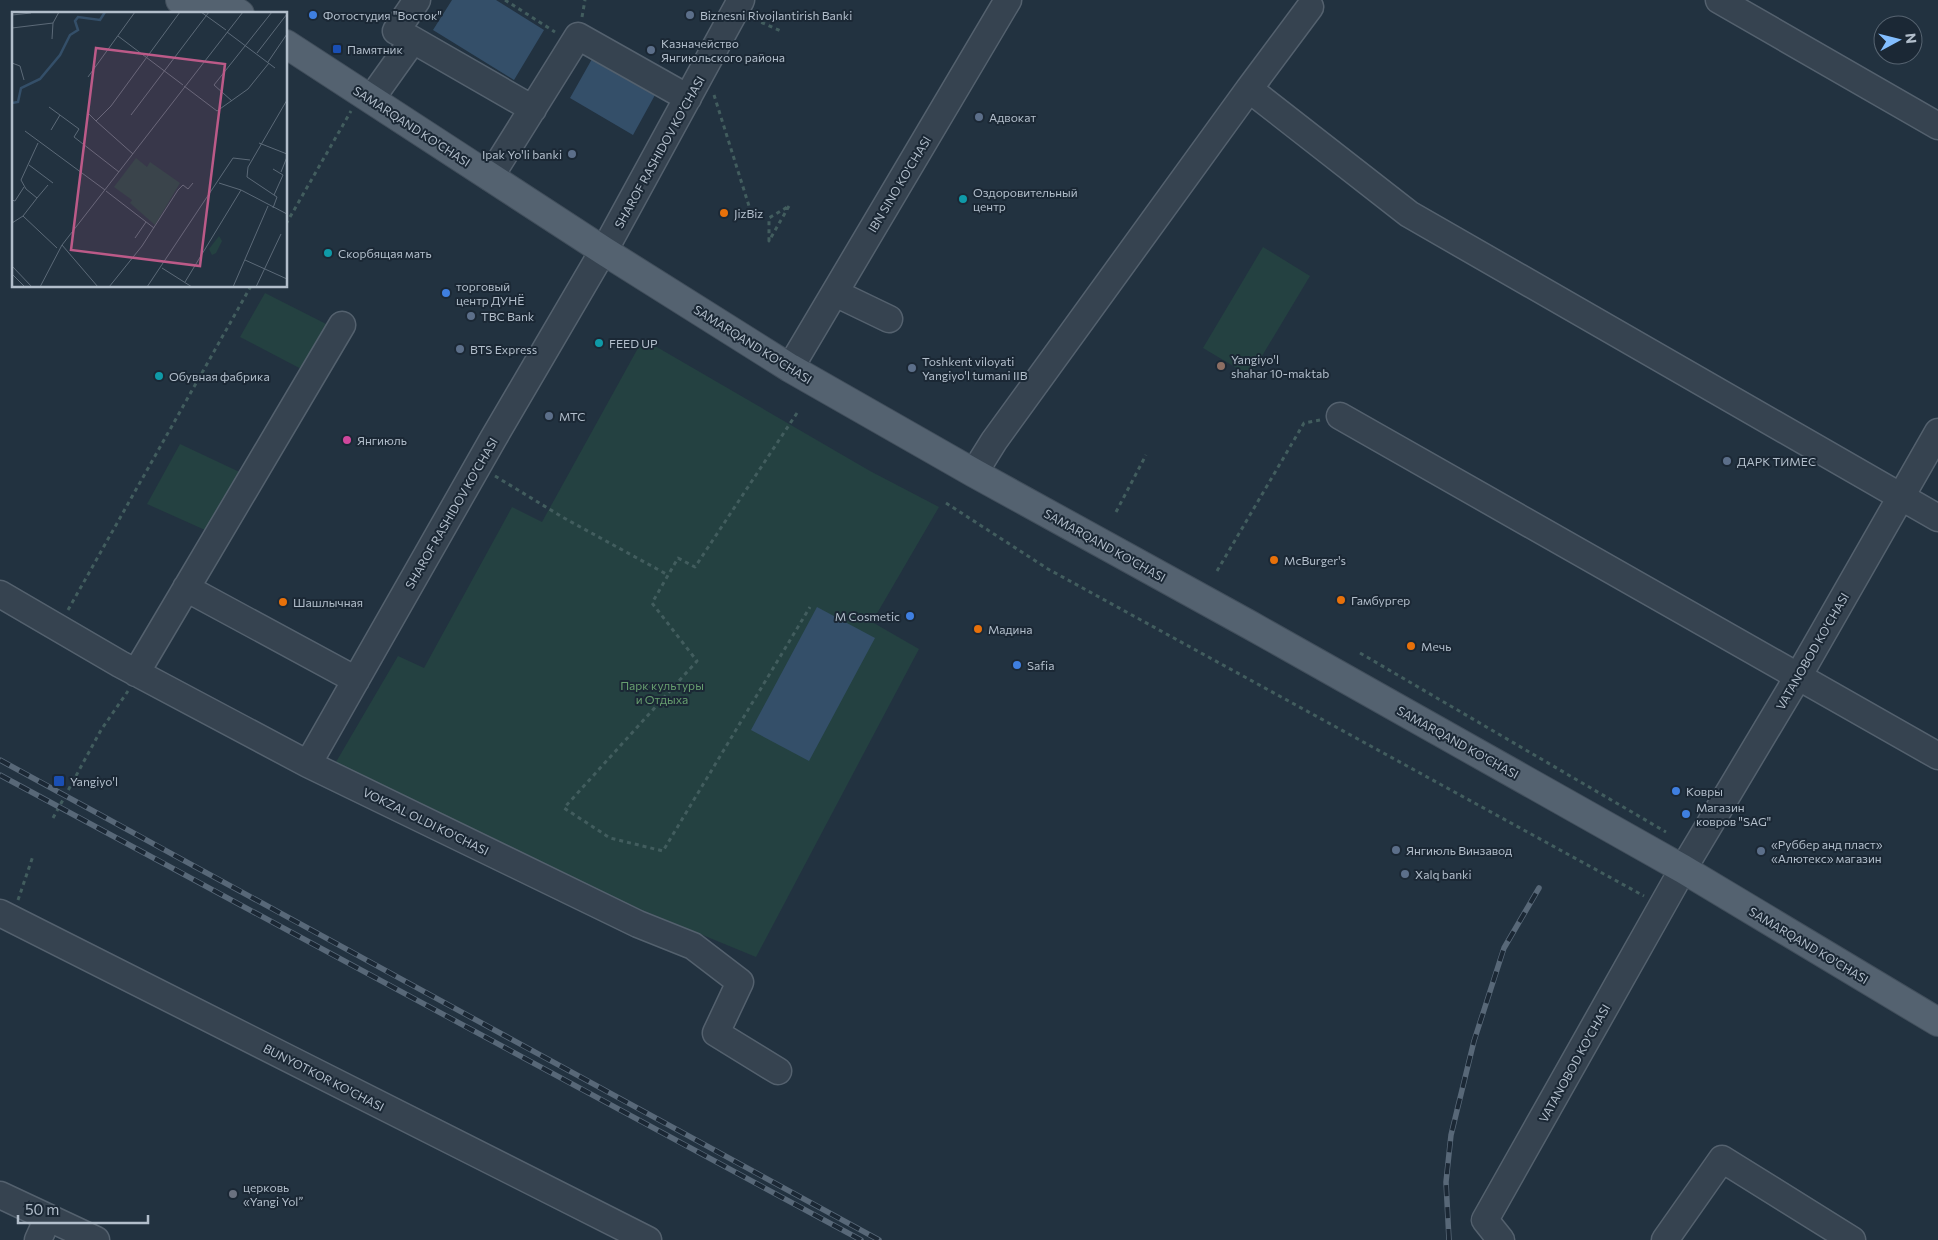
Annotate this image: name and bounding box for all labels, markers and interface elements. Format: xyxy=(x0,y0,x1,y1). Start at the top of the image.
place label: Фотостудия "Восток" xyxy=(323,8,442,22)
place label: Biznesni Rivojlantirish Banki xyxy=(700,8,852,22)
marker: Фотостудия "Восток" xyxy=(307,9,319,21)
marker: Biznesni Rivojlantirish Banki xyxy=(684,9,696,21)
inset map xyxy=(12,12,288,288)
north arrow xyxy=(1873,15,1923,65)
text: N xyxy=(1902,32,1920,45)
place label: Казначейство Янгиюльского района xyxy=(661,36,785,64)
place label: Памятник xyxy=(347,42,403,56)
marker: Памятник xyxy=(331,43,343,55)
marker: Казначейство Янгиюльского района xyxy=(645,44,657,56)
street label: SHAROF RASHIDOV KO’CHASI xyxy=(611,73,707,231)
street label: SAMARQAND KO'CHASI xyxy=(351,83,473,169)
place label: Адвокат xyxy=(989,110,1036,124)
marker: Адвокат xyxy=(973,111,985,123)
street label: IBN SINO KO'CHASI xyxy=(865,133,933,235)
place label: Ipak Yo'li banki xyxy=(482,147,562,161)
marker: Ipak Yo'li banki xyxy=(566,148,578,160)
place label: Оздоровительный центр xyxy=(973,185,1078,213)
marker: Оздоровительный центр xyxy=(957,193,969,205)
place label: JizBiz xyxy=(734,206,763,221)
marker: JizBiz xyxy=(718,207,730,219)
place label: Скорбящая мать xyxy=(338,246,432,260)
marker: Скорбящая мать xyxy=(322,247,334,259)
place label: торговый центр ДУНЁ xyxy=(456,279,524,307)
marker: торговый центр ДУНЁ xyxy=(440,287,452,299)
street label: SAMARQAND KO'CHASI xyxy=(691,302,815,386)
place label: TBC Bank xyxy=(481,309,535,323)
marker: TBC Bank xyxy=(465,310,477,322)
place label: FEED UP xyxy=(609,336,658,350)
marker: FEED UP xyxy=(593,337,605,349)
place label: BTS Express xyxy=(470,342,537,356)
marker: BTS Express xyxy=(454,343,466,355)
place label: Yangiyo'l shahar 10-maktab xyxy=(1231,352,1329,380)
place label: Toshkent viloyati Yangiyo'l tumani IIB xyxy=(922,354,1028,382)
marker: Yangiyo'l shahar 10-maktab xyxy=(1215,360,1227,372)
marker: Toshkent viloyati Yangiyo'l tumani IIB xyxy=(906,362,918,374)
place label: Обувная фабрика xyxy=(169,369,270,383)
marker: Обувная фабрика xyxy=(153,370,165,382)
place label: МТС xyxy=(559,409,586,423)
marker: МТС xyxy=(543,410,555,422)
place label: Янгиюль xyxy=(357,433,407,447)
marker: Янгиюль xyxy=(341,434,353,446)
street label: SHAROF RASHIDOV KO’CHASI xyxy=(402,435,500,591)
place label: ДАРК ТИМЕС xyxy=(1737,454,1816,468)
marker: ДАРК ТИМЕС xyxy=(1721,455,1733,467)
street label: SAMARQAND KO'CHASI xyxy=(1042,506,1168,584)
place label: McBurger's xyxy=(1284,553,1346,567)
marker: McBurger's xyxy=(1268,554,1280,566)
street label: VATANOBOD KO'CHASI xyxy=(1773,590,1851,712)
place label: Гамбургер xyxy=(1351,593,1410,607)
marker: Гамбургер xyxy=(1335,594,1347,606)
place label: Шашлычная xyxy=(293,595,363,609)
marker: Шашлычная xyxy=(277,596,289,608)
place label: M Cosmetic xyxy=(835,609,900,623)
marker: M Cosmetic xyxy=(904,610,916,622)
place label: Мадина xyxy=(988,622,1033,636)
marker: Мадина xyxy=(972,623,984,635)
place label: Мечь xyxy=(1421,639,1451,653)
marker: Мечь xyxy=(1405,640,1417,652)
place label: Safia xyxy=(1027,658,1054,672)
marker: Safia xyxy=(1011,659,1023,671)
park label: Парк культуры и Отдыха xyxy=(620,678,704,706)
street label: SAMARQAND KO'CHASI xyxy=(1395,703,1521,781)
marker: Yangiyo'l xyxy=(52,774,66,788)
place label: Yangiyo'l xyxy=(70,774,118,788)
street label: VOKZAL OLDI KO'CHASI xyxy=(361,784,491,858)
place label: Ковры xyxy=(1686,784,1723,798)
marker: Ковры xyxy=(1670,785,1682,797)
place label: Магазин ковров "SAG" xyxy=(1696,800,1771,828)
marker: Магазин ковров "SAG" xyxy=(1680,808,1692,820)
place label: «Руббер анд пласт» «Алютекс» магазин xyxy=(1771,837,1883,865)
place label: Янгиюль Винзавод xyxy=(1406,843,1512,857)
marker: Янгиюль Винзавод xyxy=(1390,844,1402,856)
marker: «Руббер анд пласт» «Алютекс» магазин xyxy=(1755,845,1767,857)
place label: Xalq banki xyxy=(1415,867,1472,881)
marker: Xalq banki xyxy=(1399,868,1411,880)
street label: SAMARQAND KO'CHASI xyxy=(1747,904,1871,986)
street label: VATANOBOD KO'CHASI xyxy=(1536,1002,1612,1124)
street label: BUNYOTKOR KO'CHASI xyxy=(261,1040,387,1114)
place label: церковь «Yangi Yol” xyxy=(243,1180,303,1208)
marker: церковь «Yangi Yol” xyxy=(227,1188,239,1200)
scale bar xyxy=(18,1192,148,1224)
text: 50 m xyxy=(25,1200,59,1218)

